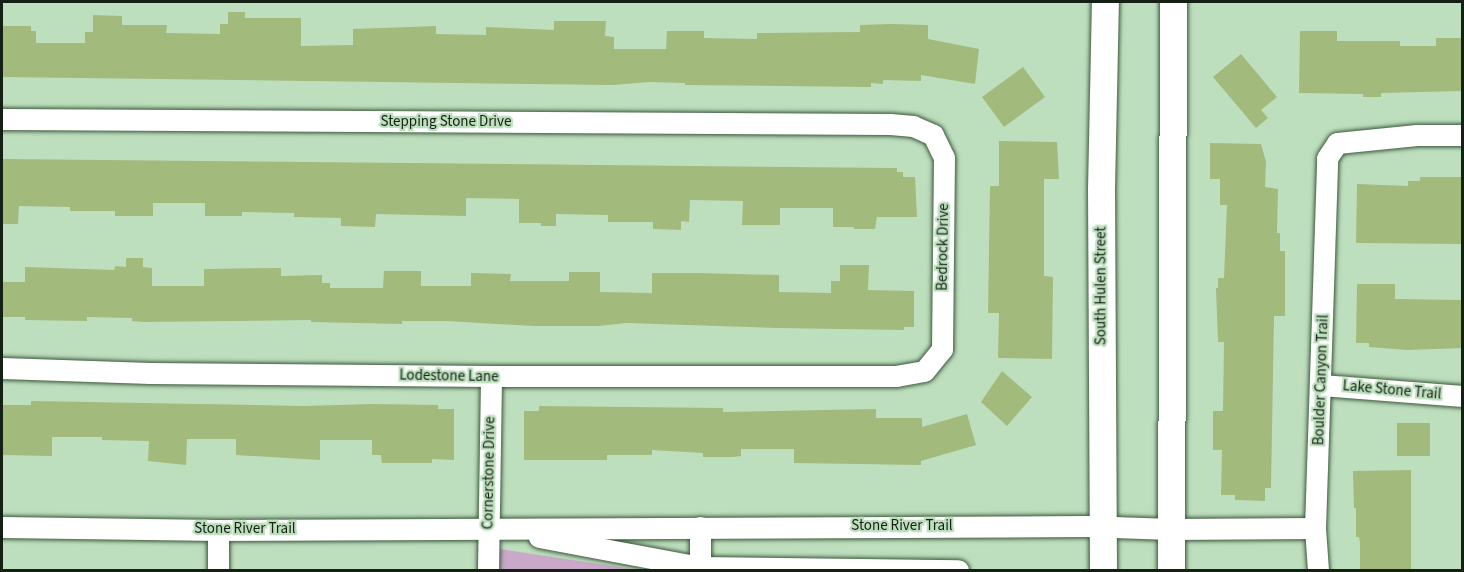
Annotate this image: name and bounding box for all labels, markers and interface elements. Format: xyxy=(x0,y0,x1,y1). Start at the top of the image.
street label: Stepping Stone Drive xyxy=(381,113,511,131)
street label: Bedrock Drive xyxy=(933,203,953,291)
street label: South Hulen Street xyxy=(1092,227,1110,345)
street label: Boulder Canyon Trail xyxy=(1310,314,1332,446)
street label: Lodestone Lane xyxy=(399,366,499,386)
street label: Lake Stone Trail xyxy=(1342,377,1442,403)
street label: Cornerstone Drive xyxy=(479,416,499,530)
street label: Stone River Trail xyxy=(851,517,953,535)
street label: Stone River Trail xyxy=(194,520,296,538)

